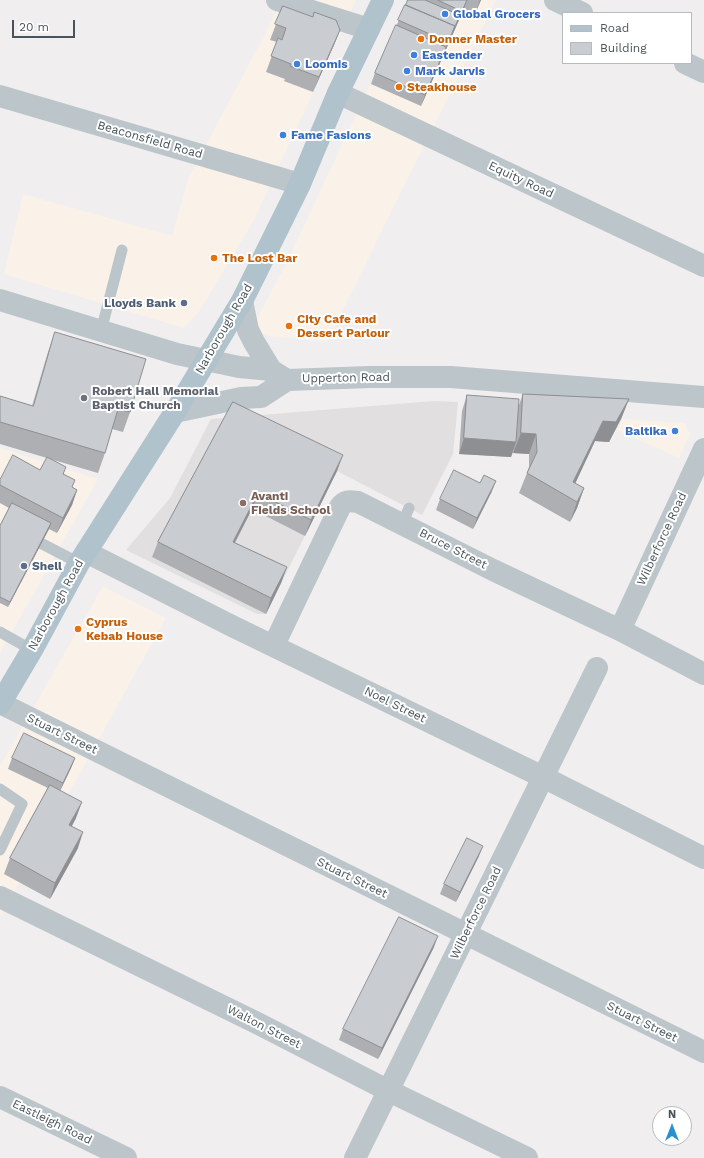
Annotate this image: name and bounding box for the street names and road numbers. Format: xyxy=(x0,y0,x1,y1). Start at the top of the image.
street label: Beaconsfield Road xyxy=(96,118,204,162)
street label: Equity Road xyxy=(486,159,556,201)
street label: Narborough Road xyxy=(192,281,256,377)
street label: Upperton Road xyxy=(302,370,390,386)
street label: Wilberforce Road xyxy=(634,490,690,588)
street label: Bruce Street xyxy=(417,526,489,572)
street label: Narborough Road xyxy=(25,557,87,653)
street label: Noel Street xyxy=(362,684,428,726)
street label: Stuart Street xyxy=(24,711,100,757)
street label: Stuart Street xyxy=(314,855,390,901)
street label: Wilberforce Road xyxy=(447,864,505,962)
street label: Stuart Street xyxy=(604,999,680,1045)
street label: Walton Street xyxy=(225,1002,303,1052)
street label: Eastleigh Road xyxy=(10,1097,94,1147)

